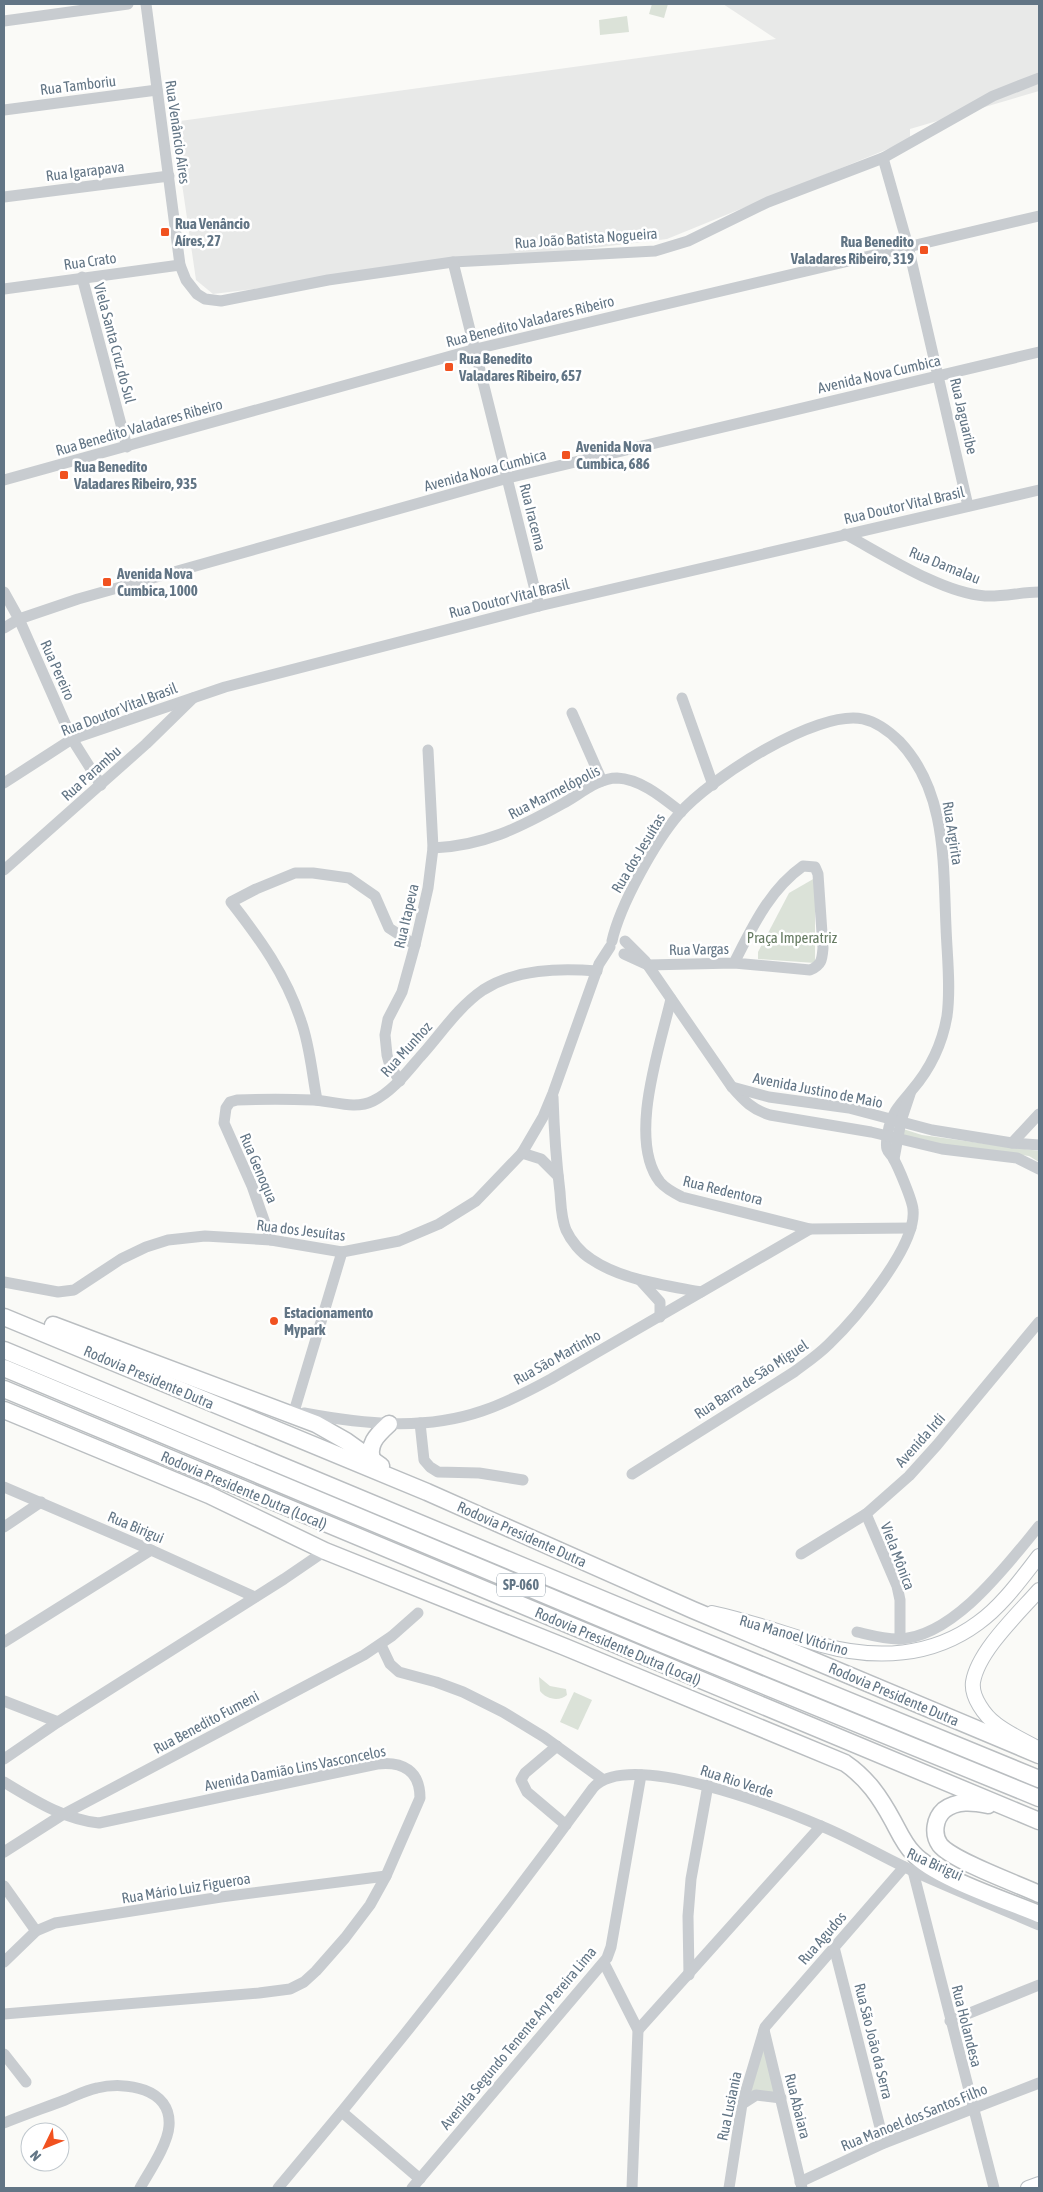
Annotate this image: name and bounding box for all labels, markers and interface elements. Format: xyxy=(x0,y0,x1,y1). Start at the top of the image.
street label: Rua Tamboriu xyxy=(39,72,117,98)
street label: Rua Venâncio Aíres xyxy=(162,79,194,185)
street label: Rua Igarapava xyxy=(45,158,125,184)
place label: Rua Venâncio Aíres, 27 xyxy=(174,215,250,249)
street label: Rua João Batista Nogueira xyxy=(514,225,658,251)
marker: Rua Venâncio Aíres, 27 xyxy=(159,226,171,238)
place label: Rua Benedito Valadares Ribeiro, 319 xyxy=(790,233,914,267)
marker: Rua Benedito Valadares Ribeiro, 319 xyxy=(918,244,930,256)
street label: Rua Crato xyxy=(63,249,117,273)
street label: Viela Santa Cruz do Sul xyxy=(91,281,139,405)
street label: Rua Benedito Valadares Ribeiro xyxy=(444,292,616,350)
place label: Rua Benedito Valadares Ribeiro, 657 xyxy=(458,350,582,384)
street label: Avenida Nova Cumbica xyxy=(816,352,942,396)
marker: Rua Benedito Valadares Ribeiro, 657 xyxy=(443,361,455,373)
street label: Rua Jaguaribe xyxy=(947,376,981,456)
street label: Rua Benedito Valadares Ribeiro xyxy=(54,395,224,459)
place label: Avenida Nova Cumbica, 686 xyxy=(575,438,652,472)
street label: Avenida Nova Cumbica xyxy=(422,446,548,494)
marker: Avenida Nova Cumbica, 686 xyxy=(560,449,572,461)
place label: Rua Benedito Valadares Ribeiro, 935 xyxy=(73,458,197,492)
marker: Rua Benedito Valadares Ribeiro, 935 xyxy=(58,469,70,481)
street label: Rua Iracema xyxy=(516,482,550,552)
street label: Rua Doutor Vital Brasil xyxy=(842,483,966,527)
street label: Rua Damalau xyxy=(907,543,983,587)
place label: Avenida Nova Cumbica, 1000 xyxy=(116,565,198,599)
street label: Rua Doutor Vital Brasil xyxy=(447,575,571,621)
marker: Avenida Nova Cumbica, 1000 xyxy=(101,576,113,588)
street label: Rua Pereiro xyxy=(37,637,79,703)
street label: Rua Doutor Vital Brasil xyxy=(58,679,180,739)
street label: Rua Parambu xyxy=(58,742,124,804)
street label: Rua Marmelópolis xyxy=(505,762,603,822)
street label: Rua Argirita xyxy=(940,800,966,866)
street label: Rua dos Jesuítas xyxy=(608,810,668,896)
street label: Rua Itapeva xyxy=(390,882,422,950)
park label: Praça Imperatriz xyxy=(747,929,838,946)
street label: Rua Vargas xyxy=(669,940,729,958)
street label: Rua Munhoz xyxy=(377,1018,435,1080)
street label: Avenida Justino de Maio xyxy=(752,1069,884,1111)
street label: Rua Genoqua xyxy=(237,1131,281,1205)
street label: Rua Redentora xyxy=(681,1172,765,1208)
street label: Rua dos Jesuítas xyxy=(256,1216,346,1244)
place label: Estacionamento Mypark xyxy=(284,1304,373,1338)
marker: Estacionamento Mypark xyxy=(268,1315,280,1327)
street label: Rua São Martinho xyxy=(511,1326,603,1388)
street label: Rua Barra de São Miguel xyxy=(691,1336,811,1422)
street label: Rodovia Presidente Dutra xyxy=(81,1342,217,1412)
street label: Avenida Irdi xyxy=(892,1410,948,1470)
street label: Rodovia Presidente Dutra (Local) xyxy=(159,1447,329,1533)
street label: Rodovia Presidente Dutra xyxy=(455,1498,589,1570)
street label: Rua Birigui xyxy=(105,1508,167,1546)
street label: Viela Mônica xyxy=(877,1520,919,1592)
road number: SP-060 xyxy=(497,1574,545,1596)
street label: Rodovia Presidente Dutra (Local) xyxy=(533,1603,703,1689)
street label: Rua Manoel Vitórino xyxy=(738,1611,850,1659)
street label: Rodovia Presidente Dutra xyxy=(826,1659,962,1729)
street label: Rua Benedito Fumeni xyxy=(150,1687,262,1757)
street label: Avenida Damião Lins Vasconcelos xyxy=(203,1742,387,1794)
street label: Rua Rio Verde xyxy=(698,1761,776,1801)
street label: Rua Birigui xyxy=(904,1844,966,1884)
street label: Rua Mário Luiz Figueroa xyxy=(120,1869,252,1907)
street label: Rua Agudos xyxy=(794,1908,850,1968)
street label: Avenida Segundo Tenente Ary Pereira Lima xyxy=(437,1943,599,2133)
street label: Rua São João da Serra xyxy=(851,1981,897,2101)
street label: Rua Holandesa xyxy=(949,1983,985,2069)
street label: Rua Lusiania xyxy=(713,2070,745,2142)
street label: Rua Abaiara xyxy=(782,2072,814,2140)
street label: Rua Manoel dos Santos Filho xyxy=(838,2080,990,2154)
north arrow xyxy=(20,2122,70,2172)
text: N xyxy=(27,2147,44,2164)

